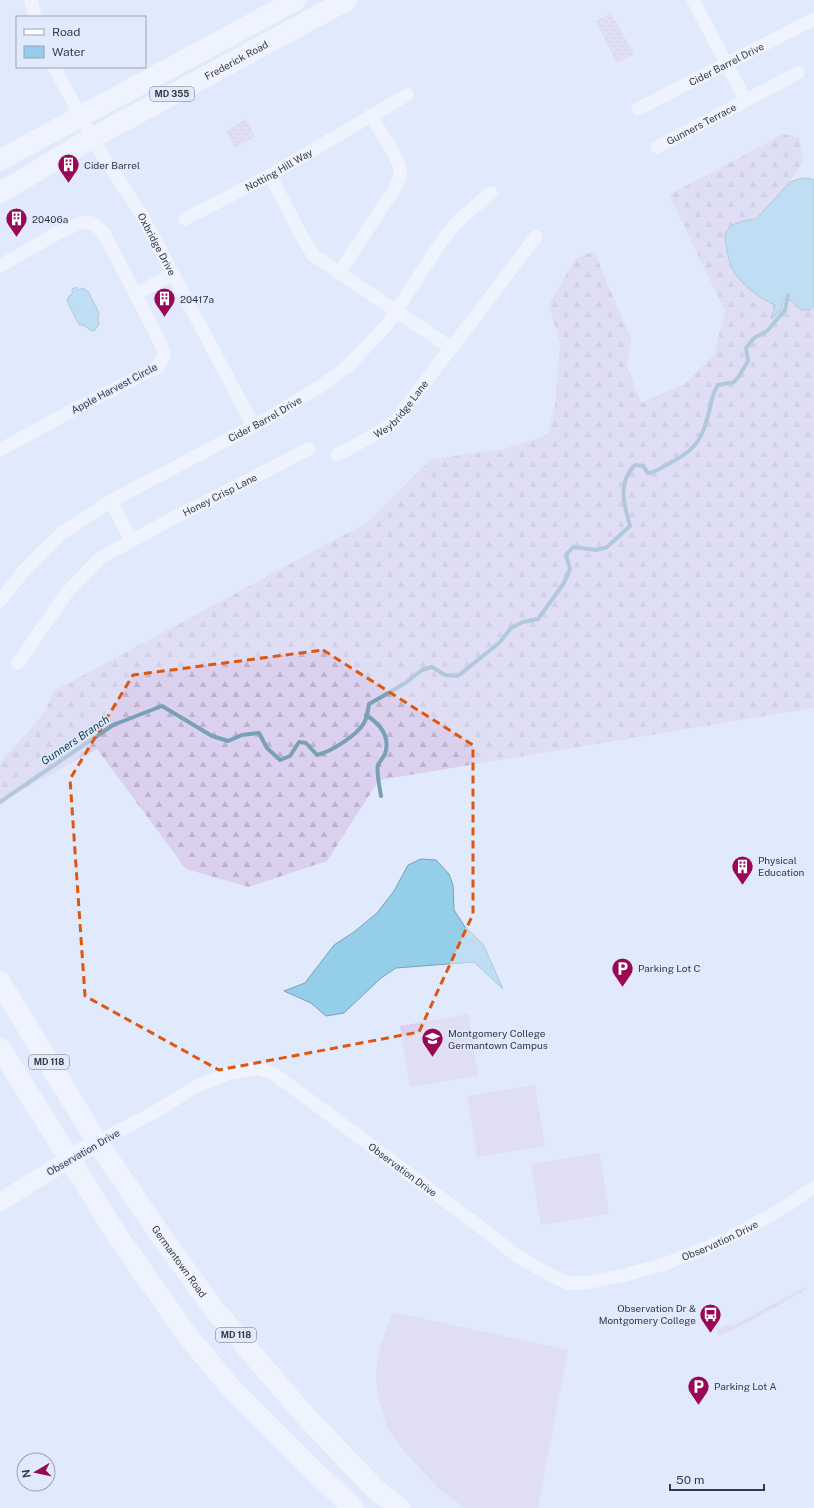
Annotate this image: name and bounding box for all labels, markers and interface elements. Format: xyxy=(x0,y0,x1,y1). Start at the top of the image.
legend xyxy=(16,16,146,68)
text: Road xyxy=(52,25,80,39)
street label: Frederick Road xyxy=(202,38,270,82)
street label: Cider Barrel Drive xyxy=(687,40,766,88)
text: Water xyxy=(52,45,86,59)
road number: MD 355 xyxy=(150,87,194,101)
street label: Gunners Terrace xyxy=(664,100,738,147)
street label: Notting Hill Way xyxy=(243,145,315,193)
building icon: Cider Barrel xyxy=(56,152,82,185)
place label: Cider Barrel xyxy=(84,159,140,171)
building icon: 20406a xyxy=(4,206,30,239)
street label: Oxbridge Drive xyxy=(135,211,179,278)
place label: 20406a xyxy=(32,213,68,225)
building icon: 20417a xyxy=(151,286,177,319)
place label: 20417a xyxy=(180,293,214,305)
street label: Apple Harvest Circle xyxy=(69,360,159,416)
street label: Weybridge Lane xyxy=(371,377,431,440)
street label: Cider Barrel Drive xyxy=(226,393,304,444)
street label: Honey Crisp Lane xyxy=(181,471,259,519)
water label: Gunners Branch xyxy=(39,713,111,767)
building icon: Physical Education xyxy=(729,853,755,886)
place label: Physical Education xyxy=(758,854,805,878)
parking icon: Parking Lot C xyxy=(609,955,635,988)
place label: Parking Lot C xyxy=(638,962,701,974)
school or university icon: Montgomery College Germantown Campus xyxy=(420,1026,446,1059)
place label: Montgomery College Germantown Campus xyxy=(448,1027,548,1051)
road number: MD 118 xyxy=(29,1055,69,1069)
street label: Observation Drive xyxy=(44,1126,122,1178)
street label: Observation Drive xyxy=(366,1140,440,1199)
street label: Observation Drive xyxy=(680,1217,760,1263)
street label: Germantown Road xyxy=(150,1223,209,1299)
bus stop icon: Observation Dr & Montgomery College xyxy=(698,1301,724,1334)
place label: Observation Dr & Montgomery College xyxy=(599,1302,696,1326)
road number: MD 118 xyxy=(216,1328,256,1342)
parking icon: Parking Lot A xyxy=(686,1373,712,1406)
place label: Parking Lot A xyxy=(714,1380,777,1392)
north arrow xyxy=(16,1452,56,1492)
scale bar xyxy=(670,1466,764,1492)
text: N xyxy=(20,1468,33,1479)
text: 50 m xyxy=(676,1473,704,1487)

